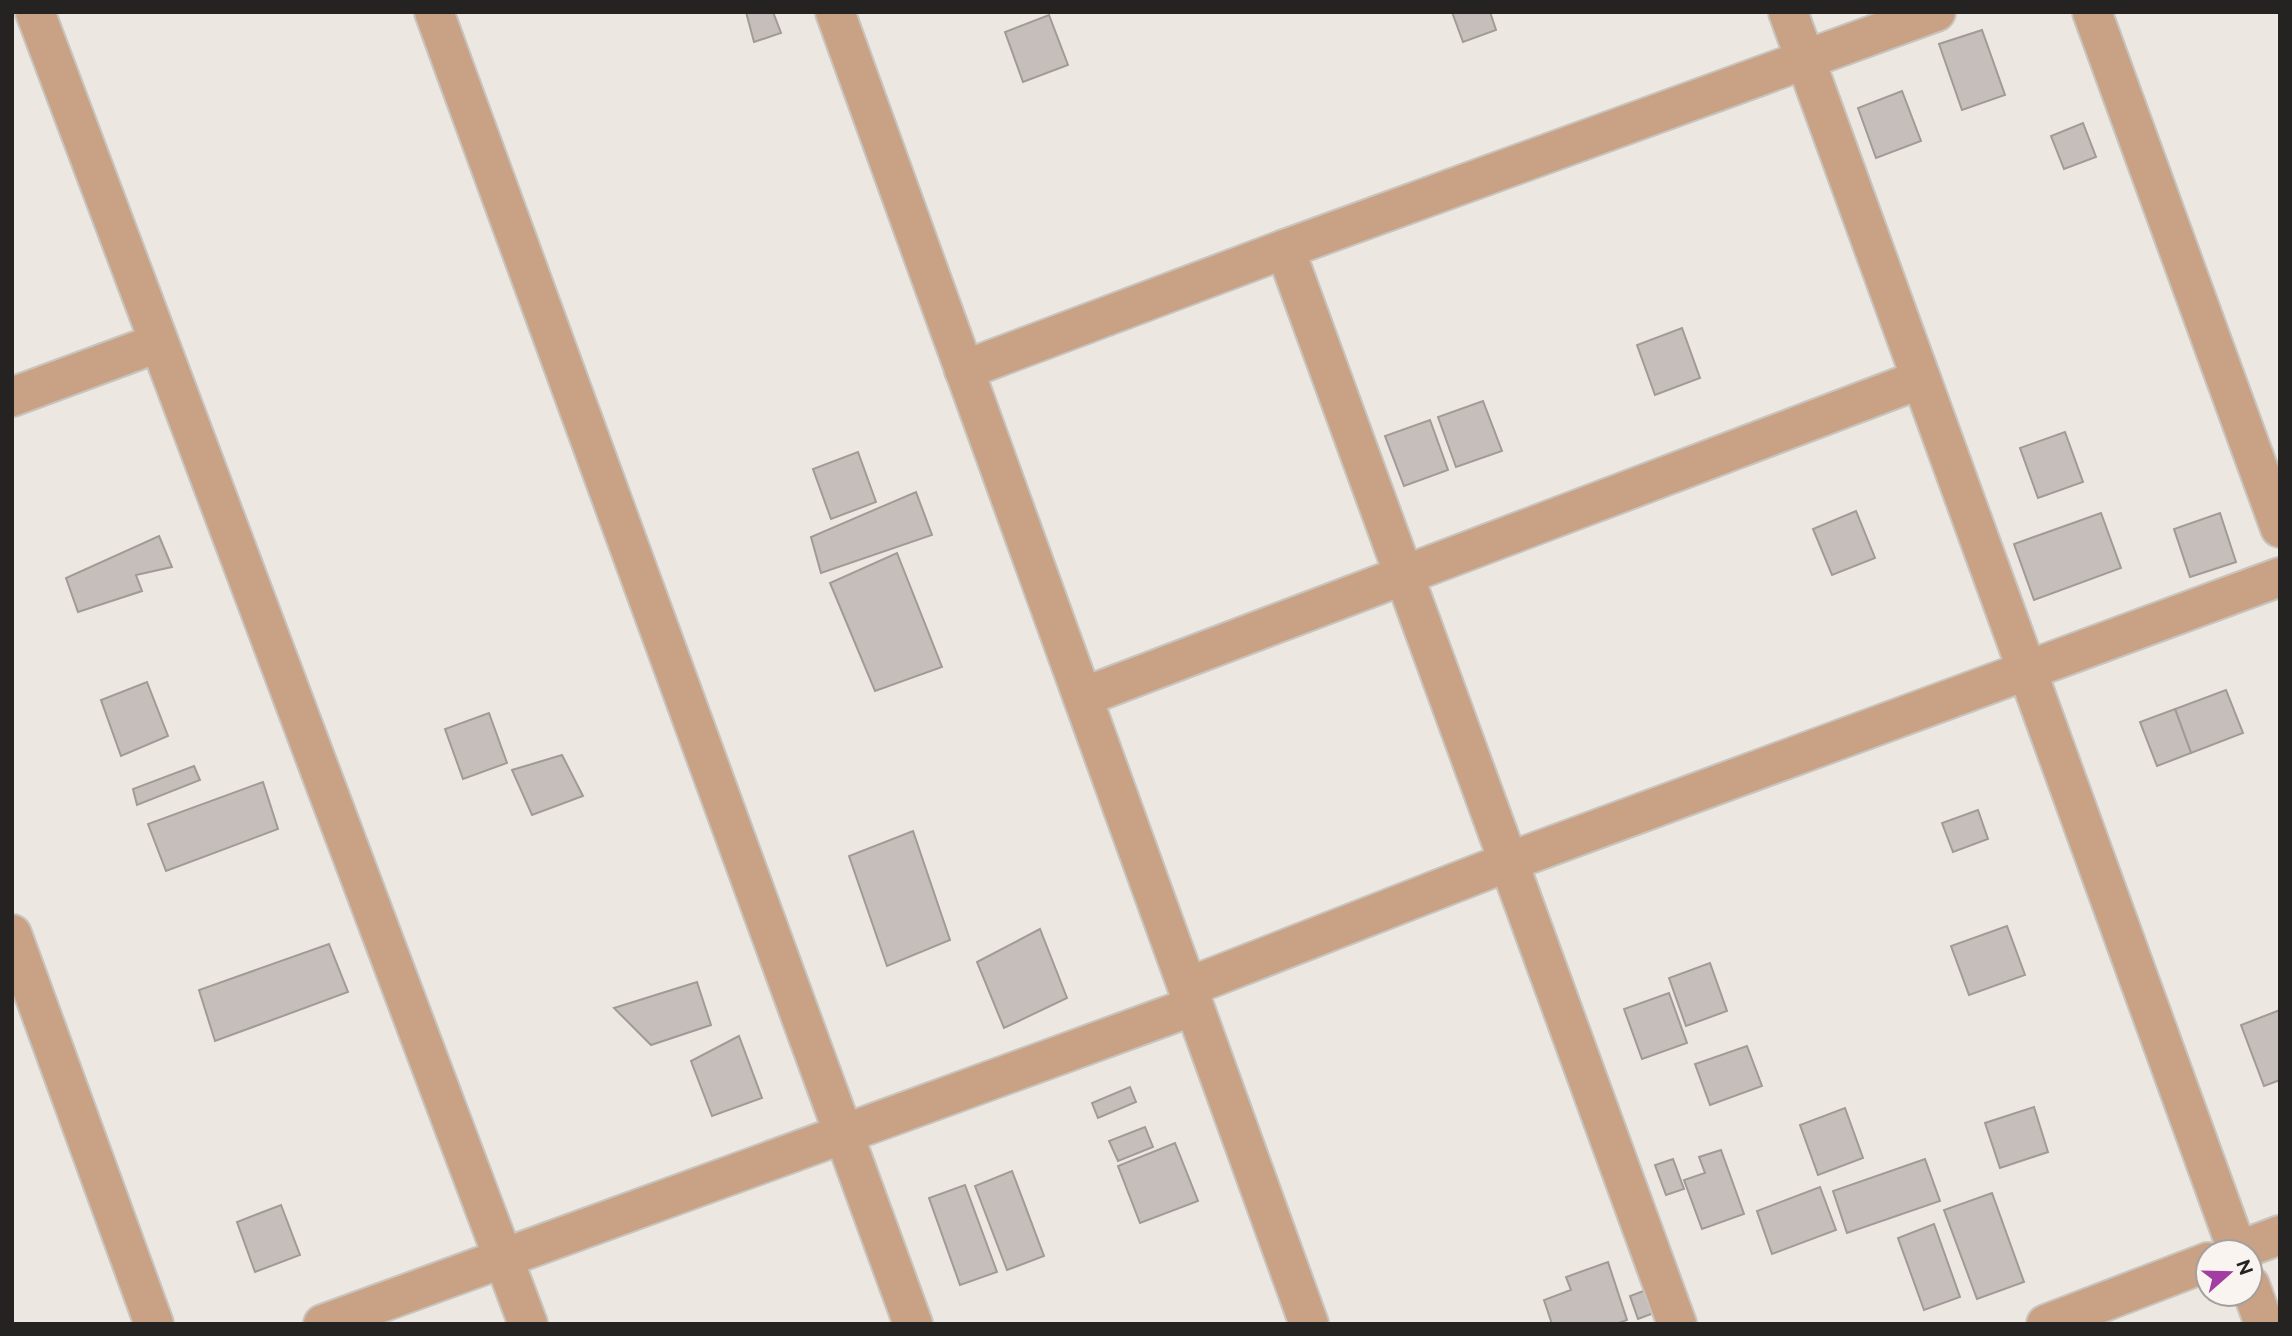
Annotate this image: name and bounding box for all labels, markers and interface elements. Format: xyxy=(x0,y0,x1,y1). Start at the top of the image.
north arrow xyxy=(2194,1238,2264,1308)
text: N xyxy=(2232,1257,2258,1278)

